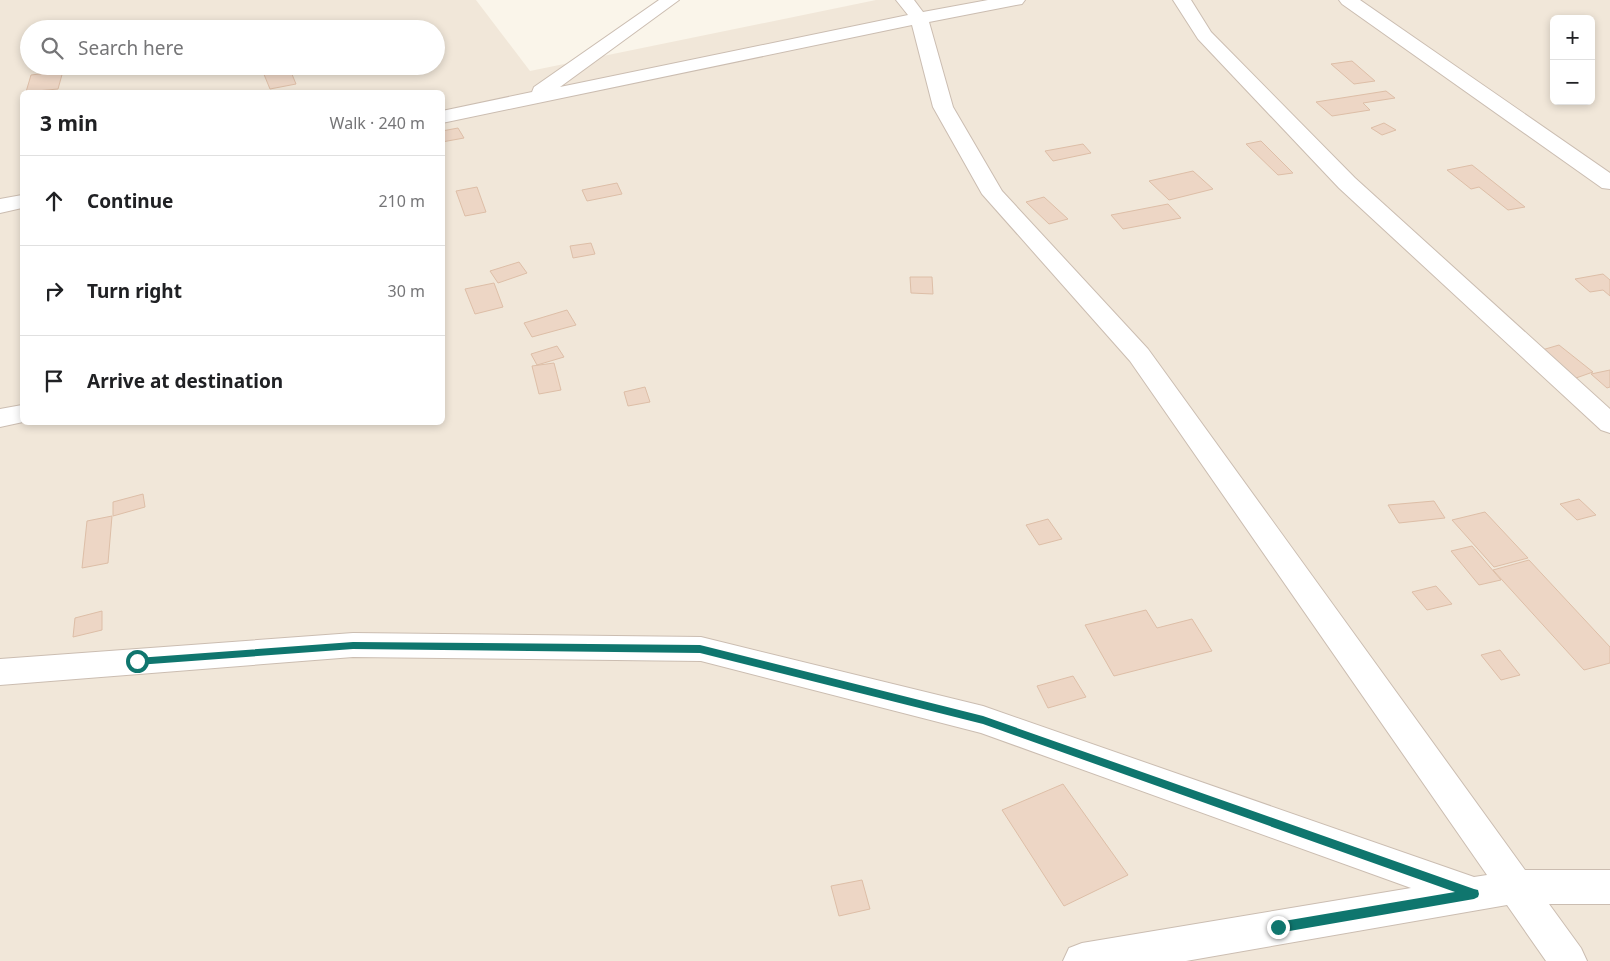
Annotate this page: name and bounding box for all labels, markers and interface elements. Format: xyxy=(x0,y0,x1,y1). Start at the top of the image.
map controls xyxy=(1550,15,1595,105)
button: + xyxy=(1550,15,1595,60)
search box xyxy=(20,20,445,75)
icon: search xyxy=(38,34,66,62)
text: Search here xyxy=(78,35,184,61)
button: − xyxy=(1550,60,1595,105)
text: 3 min xyxy=(40,109,98,137)
text: Walk · 240 m xyxy=(330,112,425,134)
icon: ahead xyxy=(40,187,68,215)
text: Continue xyxy=(87,188,173,214)
text: 210 m xyxy=(378,190,425,212)
icon: right xyxy=(40,277,68,305)
text: Turn right xyxy=(87,278,182,304)
text: 30 m xyxy=(388,280,425,302)
icon: arrive xyxy=(40,367,68,395)
text: Arrive at destination xyxy=(87,368,283,394)
route start xyxy=(126,650,149,673)
route end xyxy=(1267,916,1290,939)

